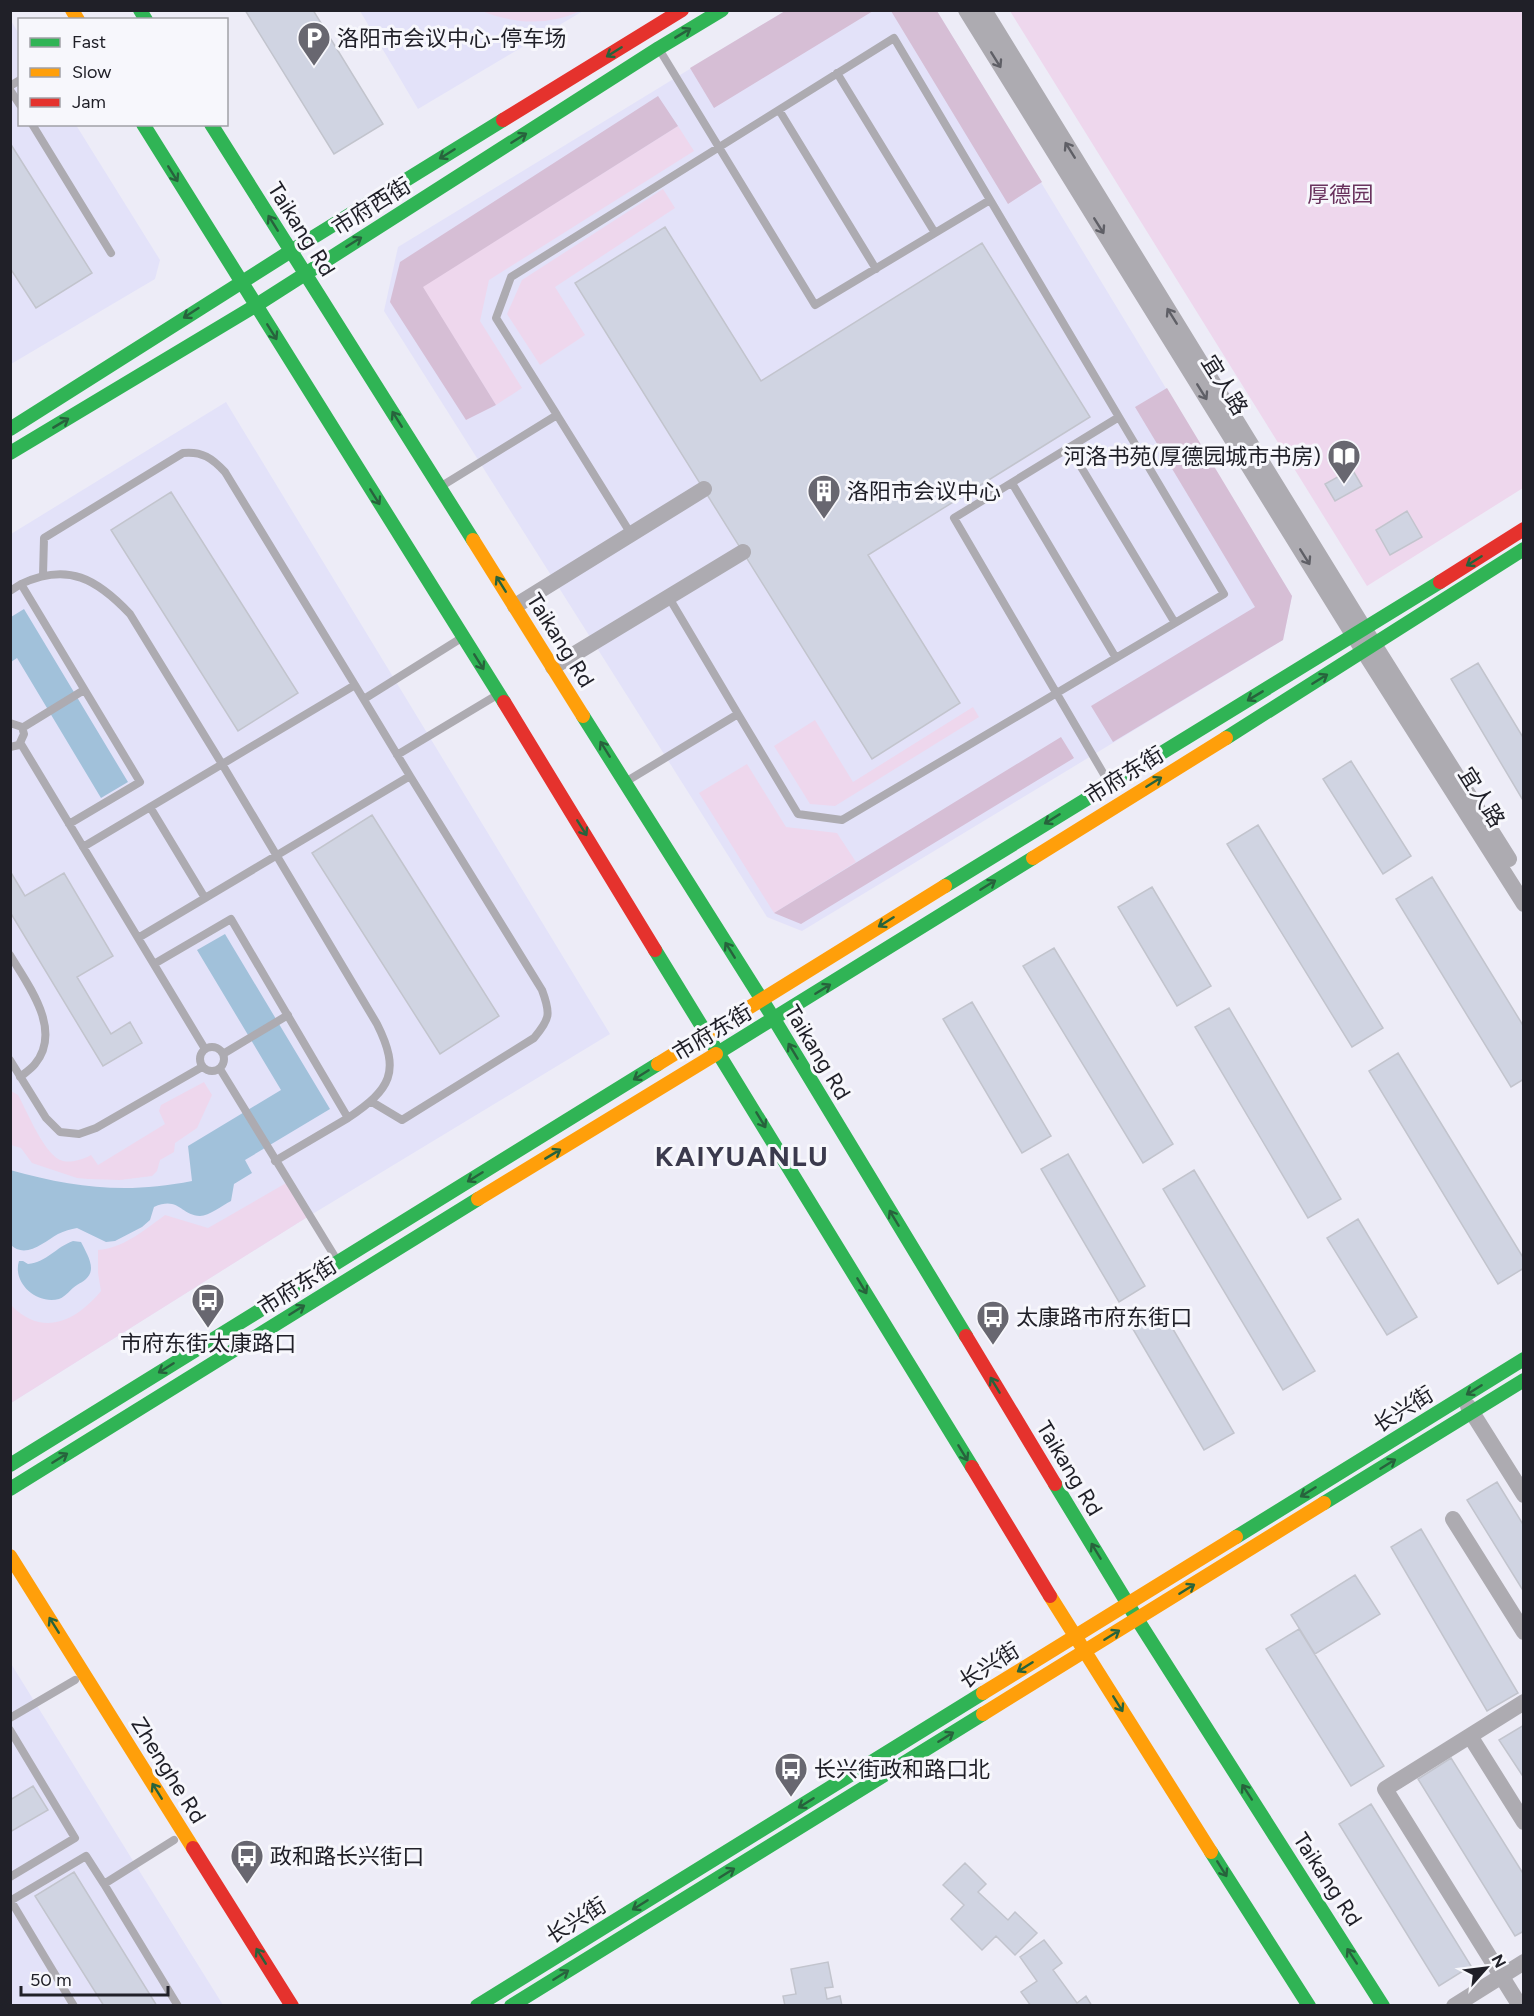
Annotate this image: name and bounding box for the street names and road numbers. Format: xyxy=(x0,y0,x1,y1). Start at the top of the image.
street label: 市府西街 xyxy=(327,172,416,241)
street label: Taikang Rd xyxy=(262,177,341,281)
street label: 宜人路 xyxy=(1196,350,1254,420)
street label: Taikang Rd xyxy=(521,588,600,692)
street label: 市府东街 xyxy=(1080,741,1169,810)
street label: 宜人路 xyxy=(1453,762,1511,832)
street label: 市府东街 xyxy=(668,998,757,1067)
street label: Taikang Rd xyxy=(779,1000,856,1105)
street label: 市府东街 xyxy=(253,1252,342,1321)
street label: 长兴街 xyxy=(1368,1380,1438,1438)
street label: Taikang Rd xyxy=(1031,1416,1108,1521)
street label: 长兴街 xyxy=(954,1636,1024,1694)
street label: Zhenghe Rd xyxy=(125,1712,212,1828)
street label: Taikang Rd xyxy=(1287,1827,1368,1931)
street label: 长兴街 xyxy=(541,1891,611,1949)

